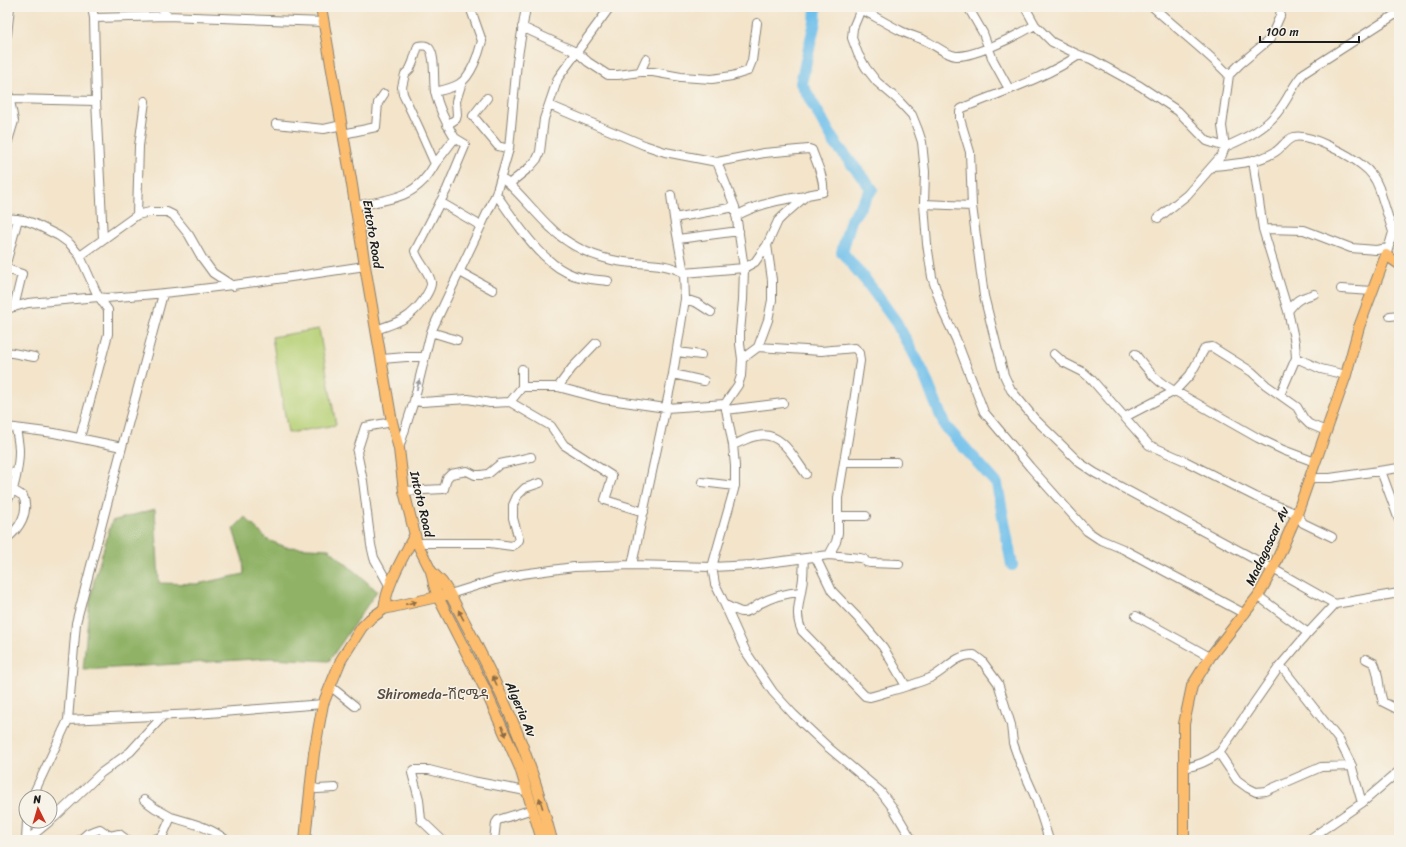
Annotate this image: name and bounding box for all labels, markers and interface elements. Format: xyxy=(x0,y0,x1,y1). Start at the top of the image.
scale bar xyxy=(1260,18,1359,44)
text: 100 m xyxy=(1266,21,1299,43)
street label: Entoto Road xyxy=(356,198,390,271)
one-way arrow xyxy=(415,378,421,391)
street label: Intoto Road xyxy=(403,468,441,541)
street label: Madagascar Av xyxy=(1239,502,1296,589)
one-way arrow xyxy=(405,600,417,606)
one-way arrow xyxy=(458,609,465,621)
one-way arrow xyxy=(492,676,498,687)
street label: Algeria Av xyxy=(499,676,543,741)
district label: Shiromeda-ሽሮሜዳ xyxy=(377,682,489,707)
one-way arrow xyxy=(501,726,507,737)
north arrow xyxy=(18,789,58,829)
text: N xyxy=(32,790,42,809)
one-way arrow xyxy=(538,796,544,808)

